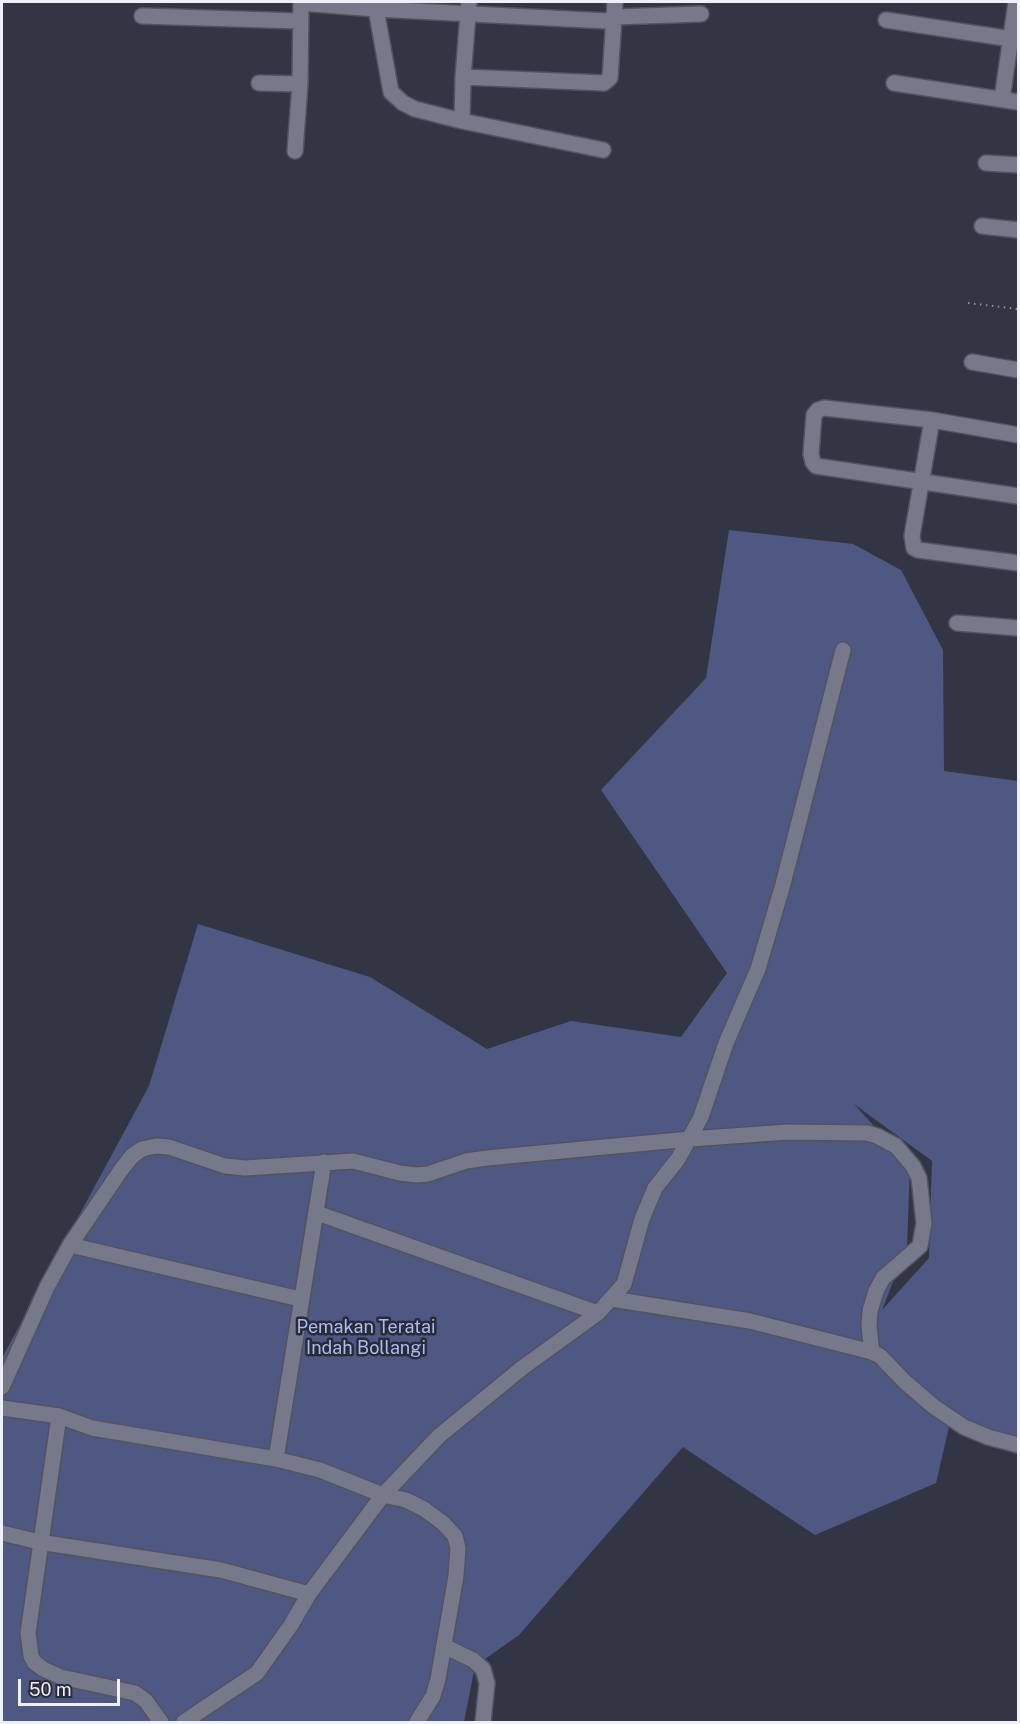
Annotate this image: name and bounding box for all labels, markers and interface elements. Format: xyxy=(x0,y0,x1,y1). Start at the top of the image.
park label: Pemakan Teratai Indah Bollangi xyxy=(297,1316,435,1358)
scale bar xyxy=(21,1667,123,1705)
text: 50 m xyxy=(29,1679,72,1700)

